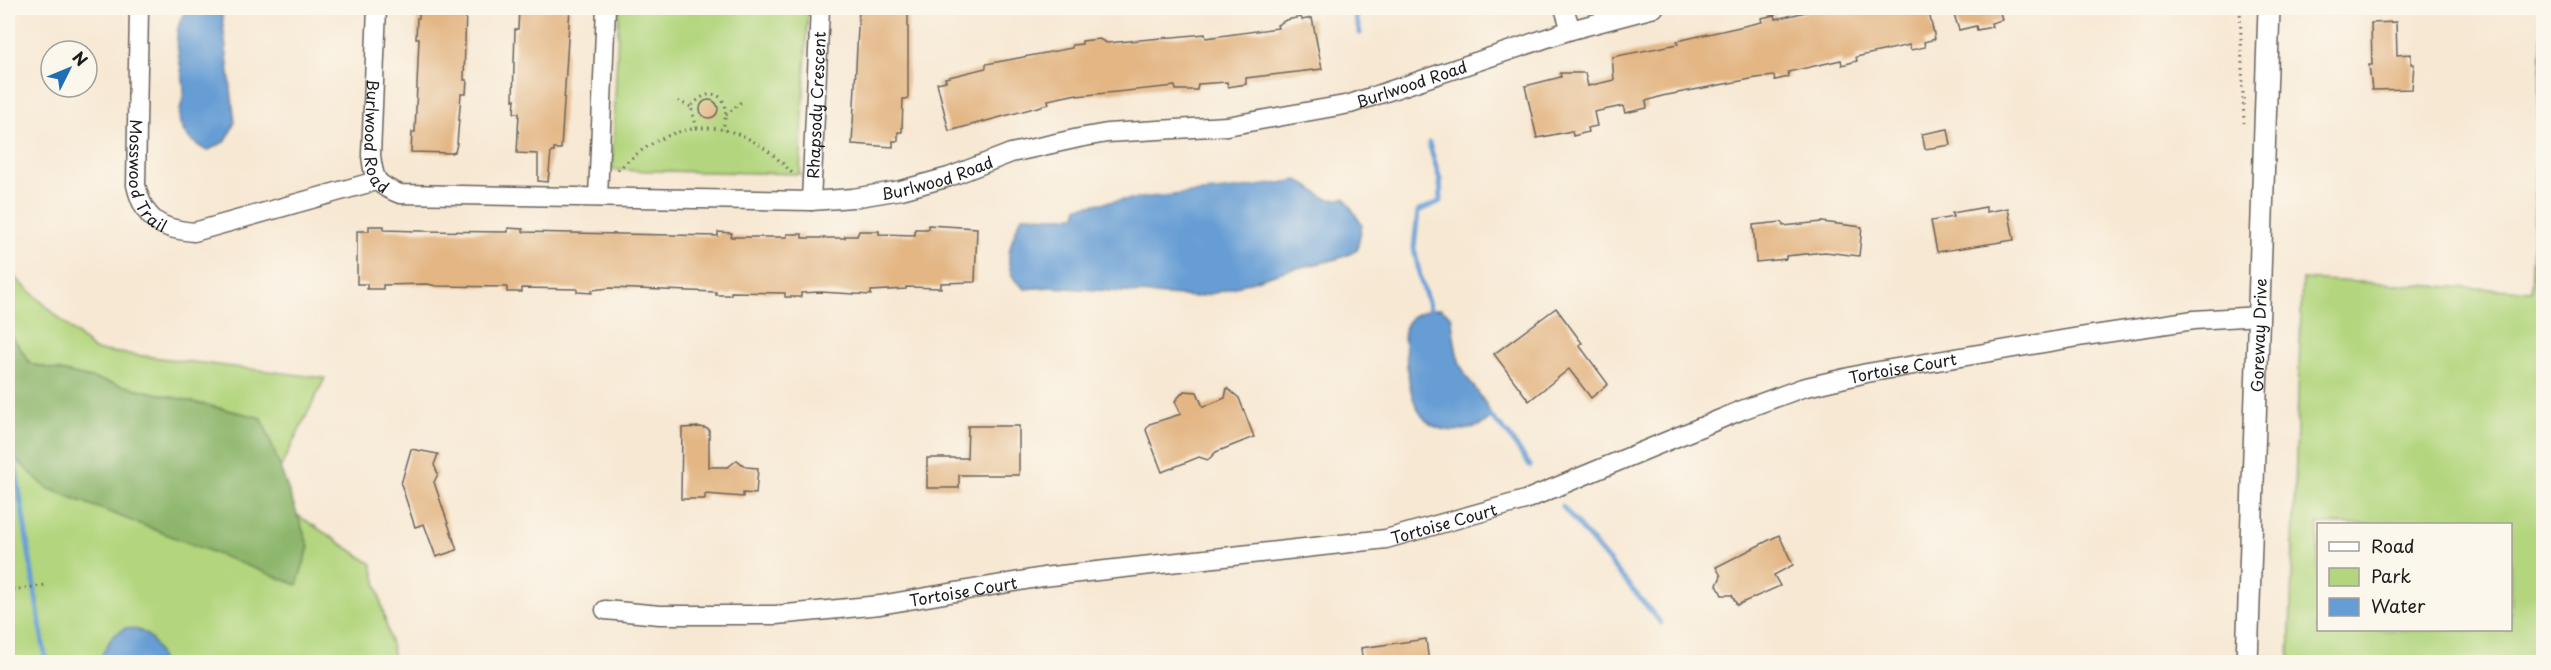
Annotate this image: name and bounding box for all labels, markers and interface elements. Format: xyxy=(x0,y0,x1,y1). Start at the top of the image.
street label: Rhapsody Crescent xyxy=(800,30,831,179)
north arrow xyxy=(39,39,99,99)
text: N xyxy=(68,45,94,71)
street label: Burlwood Road xyxy=(1353,54,1470,113)
street label: Burlwood Road xyxy=(359,79,394,199)
street label: Mosswood Trail xyxy=(124,119,171,237)
street label: Burlwood Road xyxy=(879,149,996,205)
street label: Goreway Drive xyxy=(2244,278,2272,393)
street label: Tortoise Court xyxy=(1846,346,1959,389)
street label: Tortoise Court xyxy=(1388,496,1500,549)
legend xyxy=(2317,523,2512,631)
text: Road xyxy=(2371,532,2415,559)
text: Park xyxy=(2371,562,2411,589)
street label: Tortoise Court xyxy=(907,570,1019,612)
text: Water xyxy=(2371,592,2426,619)

